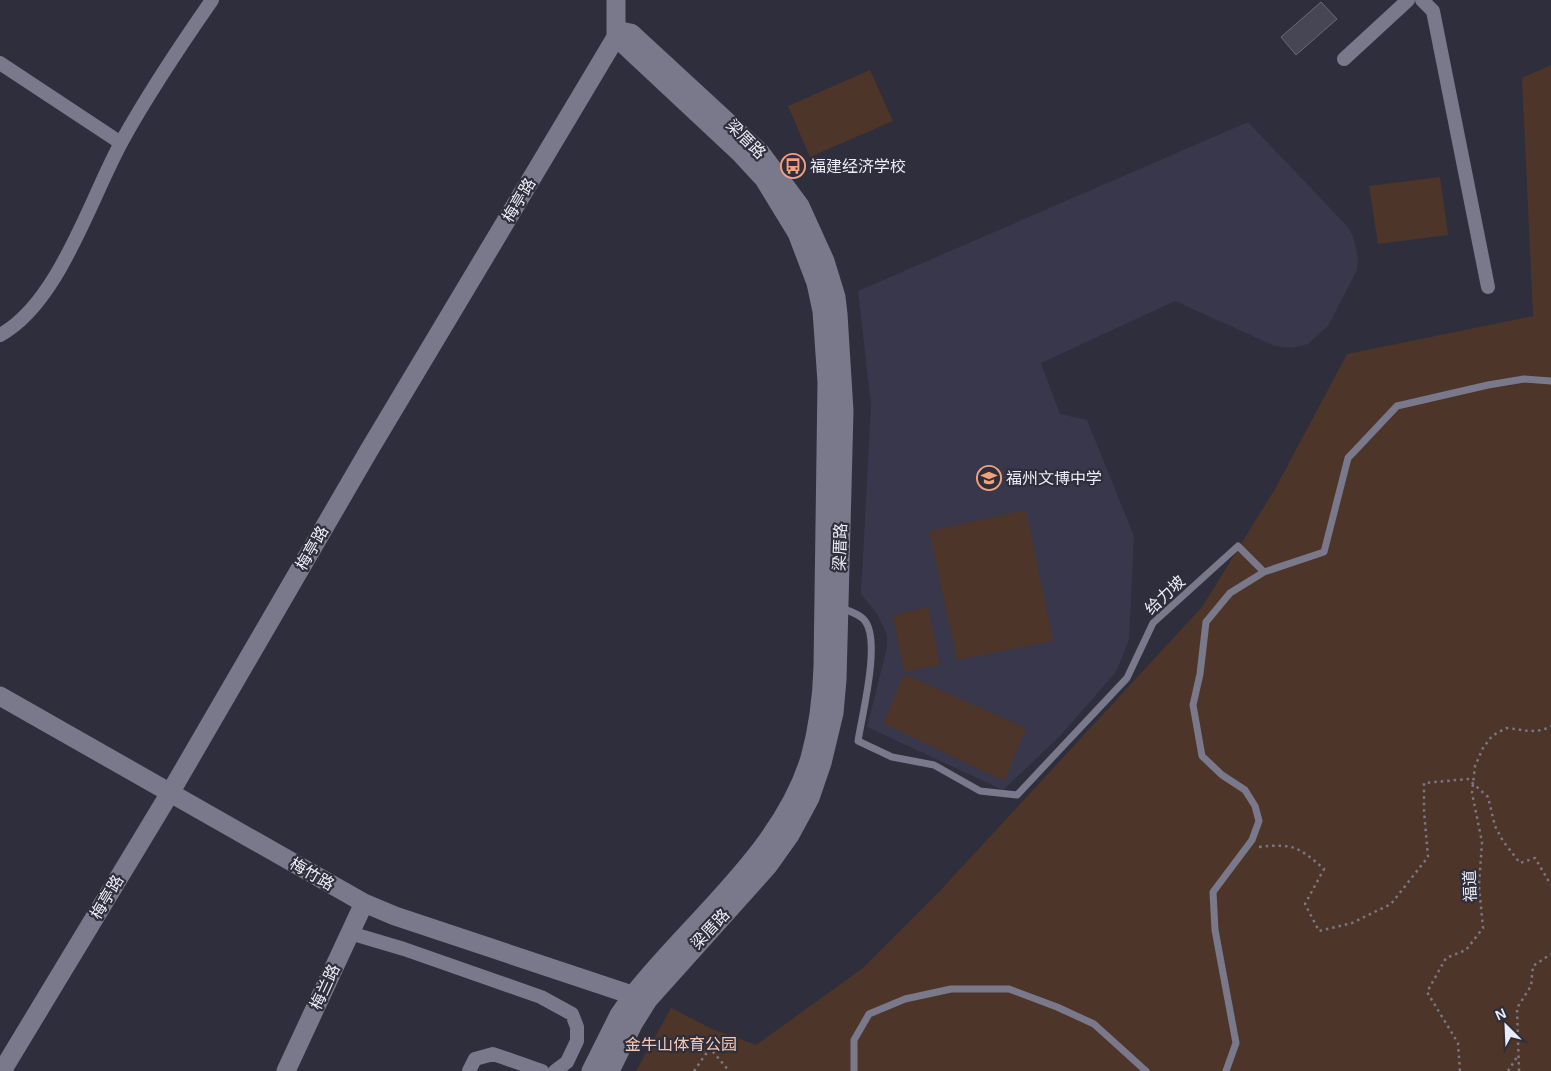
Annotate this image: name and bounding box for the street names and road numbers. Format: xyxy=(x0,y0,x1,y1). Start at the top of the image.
street label: 梁厝路 xyxy=(723,116,769,162)
street label: 梅亭路 xyxy=(499,175,539,225)
street label: 梅亭路 xyxy=(293,523,331,573)
street label: 梁厝路 xyxy=(831,523,849,571)
street label: 给力坡 xyxy=(1142,572,1188,618)
street label: 梅竹路 xyxy=(287,855,337,893)
street label: 福道 xyxy=(1461,870,1479,902)
street label: 梅亭路 xyxy=(87,872,127,922)
street label: 梁厝路 xyxy=(687,906,733,952)
street label: 梅兰路 xyxy=(307,962,343,1012)

